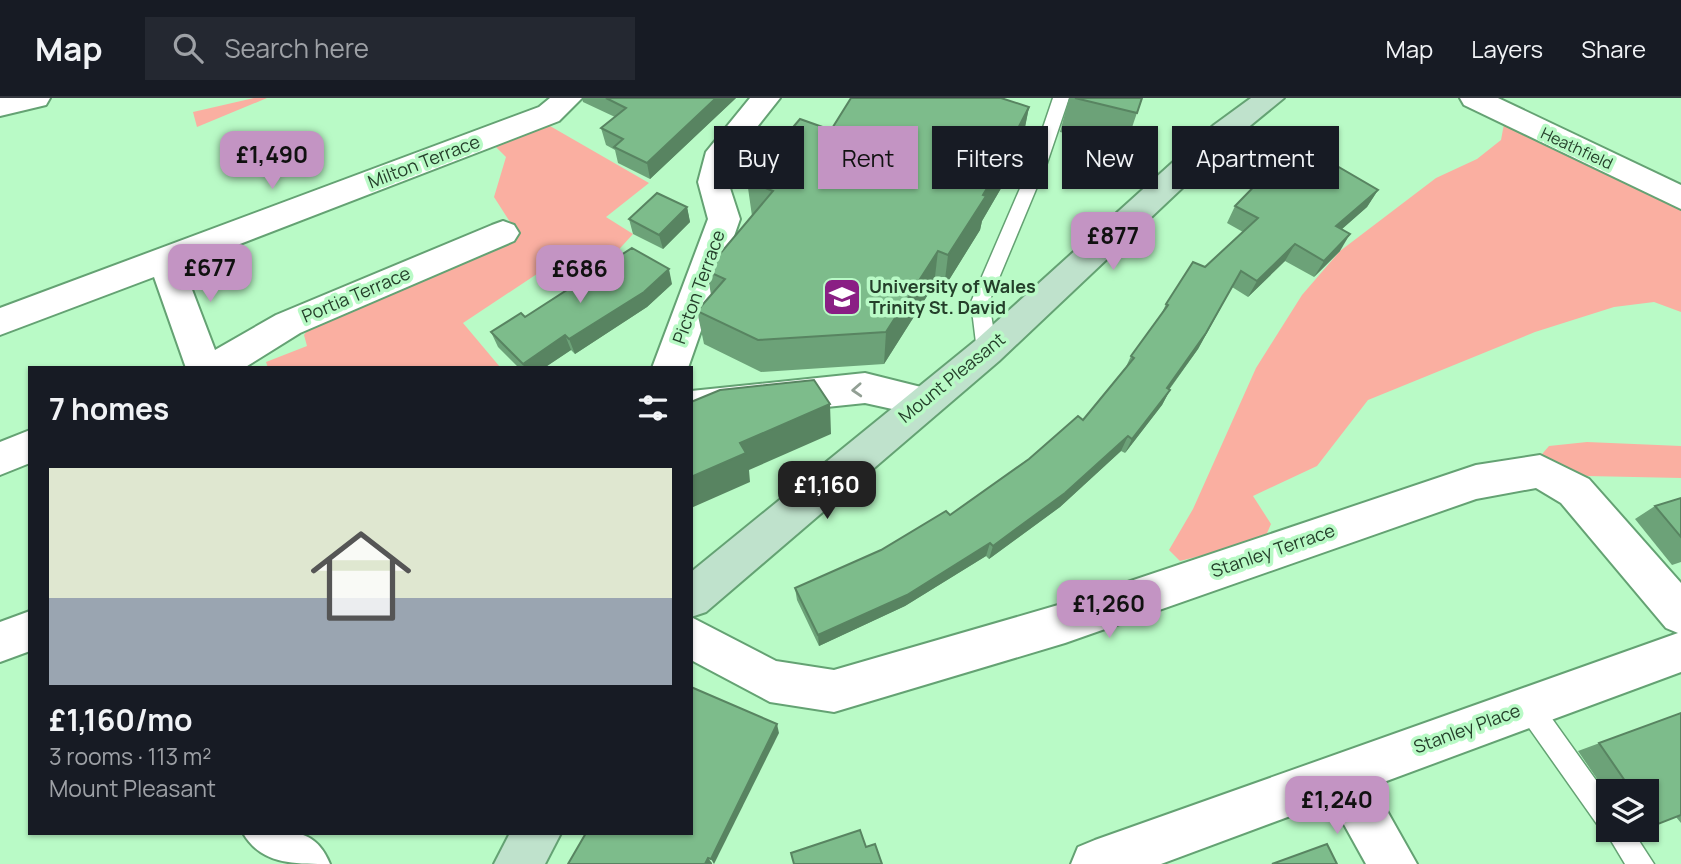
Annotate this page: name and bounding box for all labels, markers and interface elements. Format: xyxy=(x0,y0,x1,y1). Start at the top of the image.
search box xyxy=(145,17,635,80)
text: Map xyxy=(35,26,103,71)
icon: search xyxy=(169,29,207,67)
text: Search here xyxy=(225,30,369,66)
text: Map xyxy=(1386,32,1433,65)
text: Layers xyxy=(1471,32,1543,65)
text: Share xyxy=(1581,32,1646,65)
street label: Heathfield xyxy=(1537,122,1617,174)
chip: Buy xyxy=(714,126,804,189)
chip: Rent xyxy=(818,126,918,189)
chip: Filters xyxy=(932,126,1048,189)
chip: New xyxy=(1062,126,1158,189)
chip: Apartment xyxy=(1172,126,1339,189)
street label: Milton Terrace xyxy=(364,129,483,193)
pin: £1,490 xyxy=(215,132,329,191)
text: £1,490 xyxy=(236,138,308,170)
pin: £877 xyxy=(1072,212,1154,272)
text: £877 xyxy=(1087,219,1139,251)
street label: Picton Terrace xyxy=(666,226,730,347)
pin: £677 xyxy=(169,244,251,304)
pin: £686 xyxy=(539,246,621,305)
text: £677 xyxy=(184,251,236,283)
text: £686 xyxy=(552,252,608,284)
street label: Portia Terrace xyxy=(298,260,414,328)
place label: University of Wales Trinity St. David xyxy=(869,274,1036,319)
school or university icon: University of Wales Trinity St. David xyxy=(821,276,863,318)
street label: Mount Pleasant xyxy=(893,327,1010,428)
one-way arrow xyxy=(851,382,862,397)
text: 7 homes xyxy=(49,388,169,429)
icon: filters xyxy=(634,389,672,427)
pin: £1,160 xyxy=(770,462,884,521)
text: £1,160 xyxy=(794,468,860,500)
icon: home xyxy=(298,513,424,639)
street label: Stanley Terrace xyxy=(1208,518,1338,582)
pin: £1,260 xyxy=(1052,580,1166,640)
text: £1,260 xyxy=(1073,587,1145,619)
street label: Stanley Place xyxy=(1410,698,1523,758)
text: £1,160/mo xyxy=(49,699,192,740)
text: 3 rooms · 113 m² xyxy=(49,740,212,772)
text: Mount Pleasant xyxy=(49,772,216,804)
pin: £1,240 xyxy=(1280,776,1394,836)
map controls xyxy=(1596,779,1659,842)
button: layers xyxy=(1596,779,1659,842)
text: £1,240 xyxy=(1301,783,1373,815)

